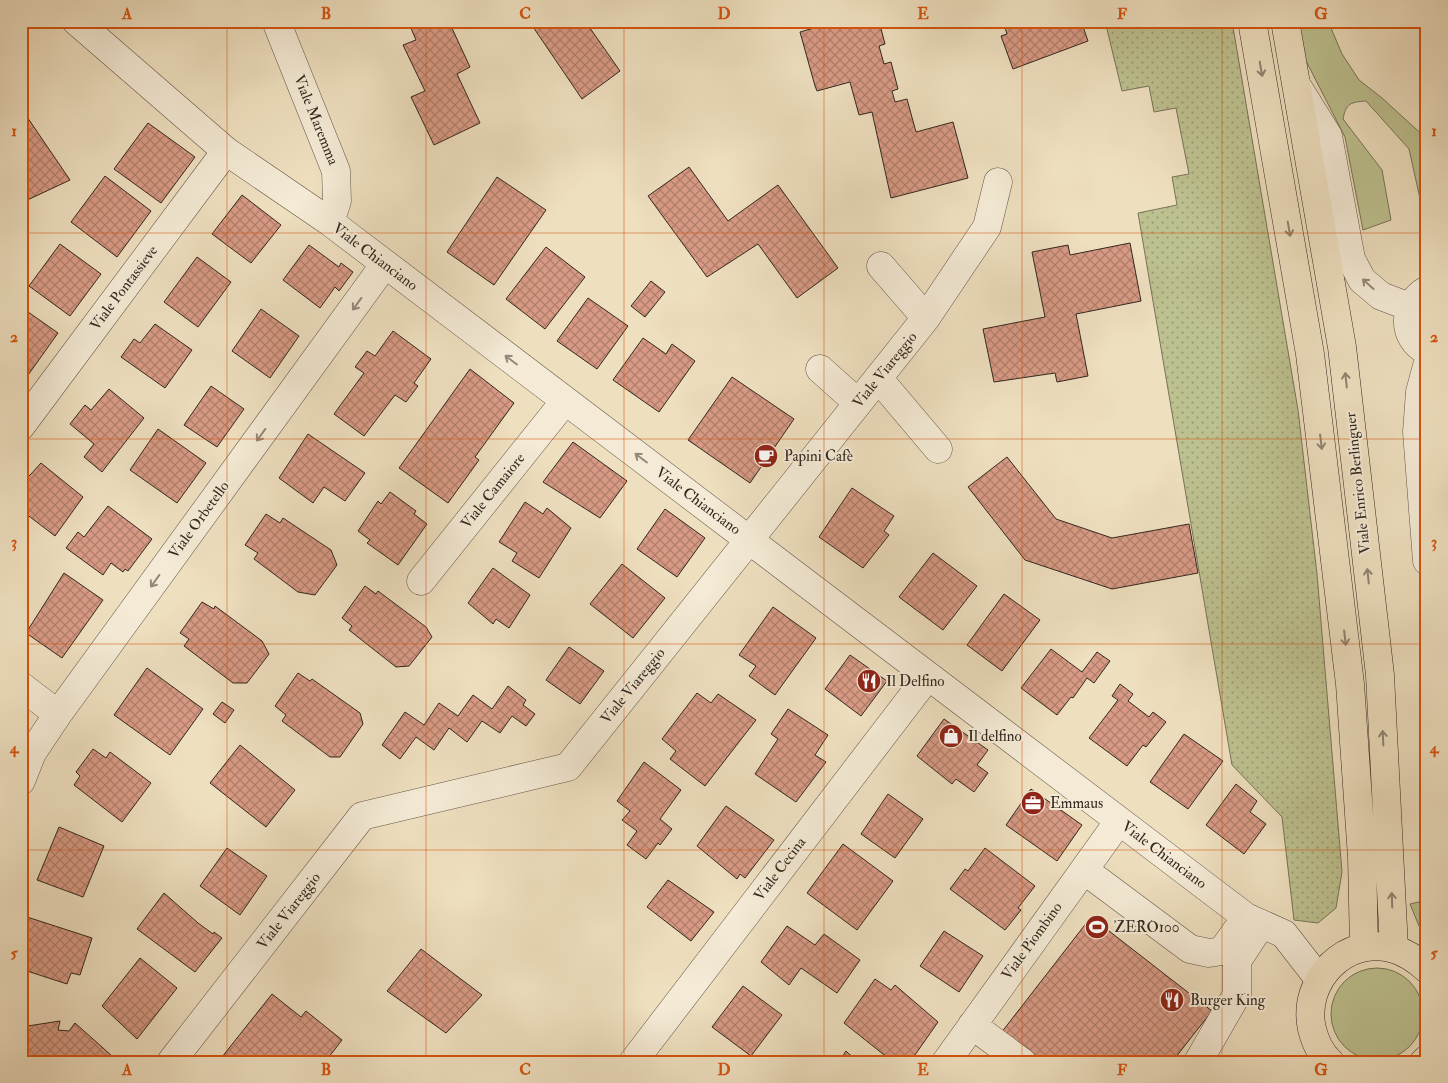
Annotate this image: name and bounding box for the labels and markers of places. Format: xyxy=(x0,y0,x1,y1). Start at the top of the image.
cafe icon: Papini Cafè xyxy=(753,443,779,469)
place label: Papini Cafè xyxy=(784,447,853,467)
restaurant icon: Il Delfino xyxy=(856,668,882,694)
place label: Il Delfino xyxy=(886,672,945,691)
shop icon: Il delfino xyxy=(938,723,964,749)
place label: Il delfino xyxy=(968,727,1022,746)
office icon: Emmaus xyxy=(1020,790,1046,816)
place label: Emmaus xyxy=(1050,794,1103,813)
sports icon: ZERO100 xyxy=(1084,914,1110,940)
place label: ZERO100 xyxy=(1114,918,1179,937)
restaurant icon: Burger King xyxy=(1159,987,1185,1013)
place label: Burger King xyxy=(1190,991,1266,1010)

